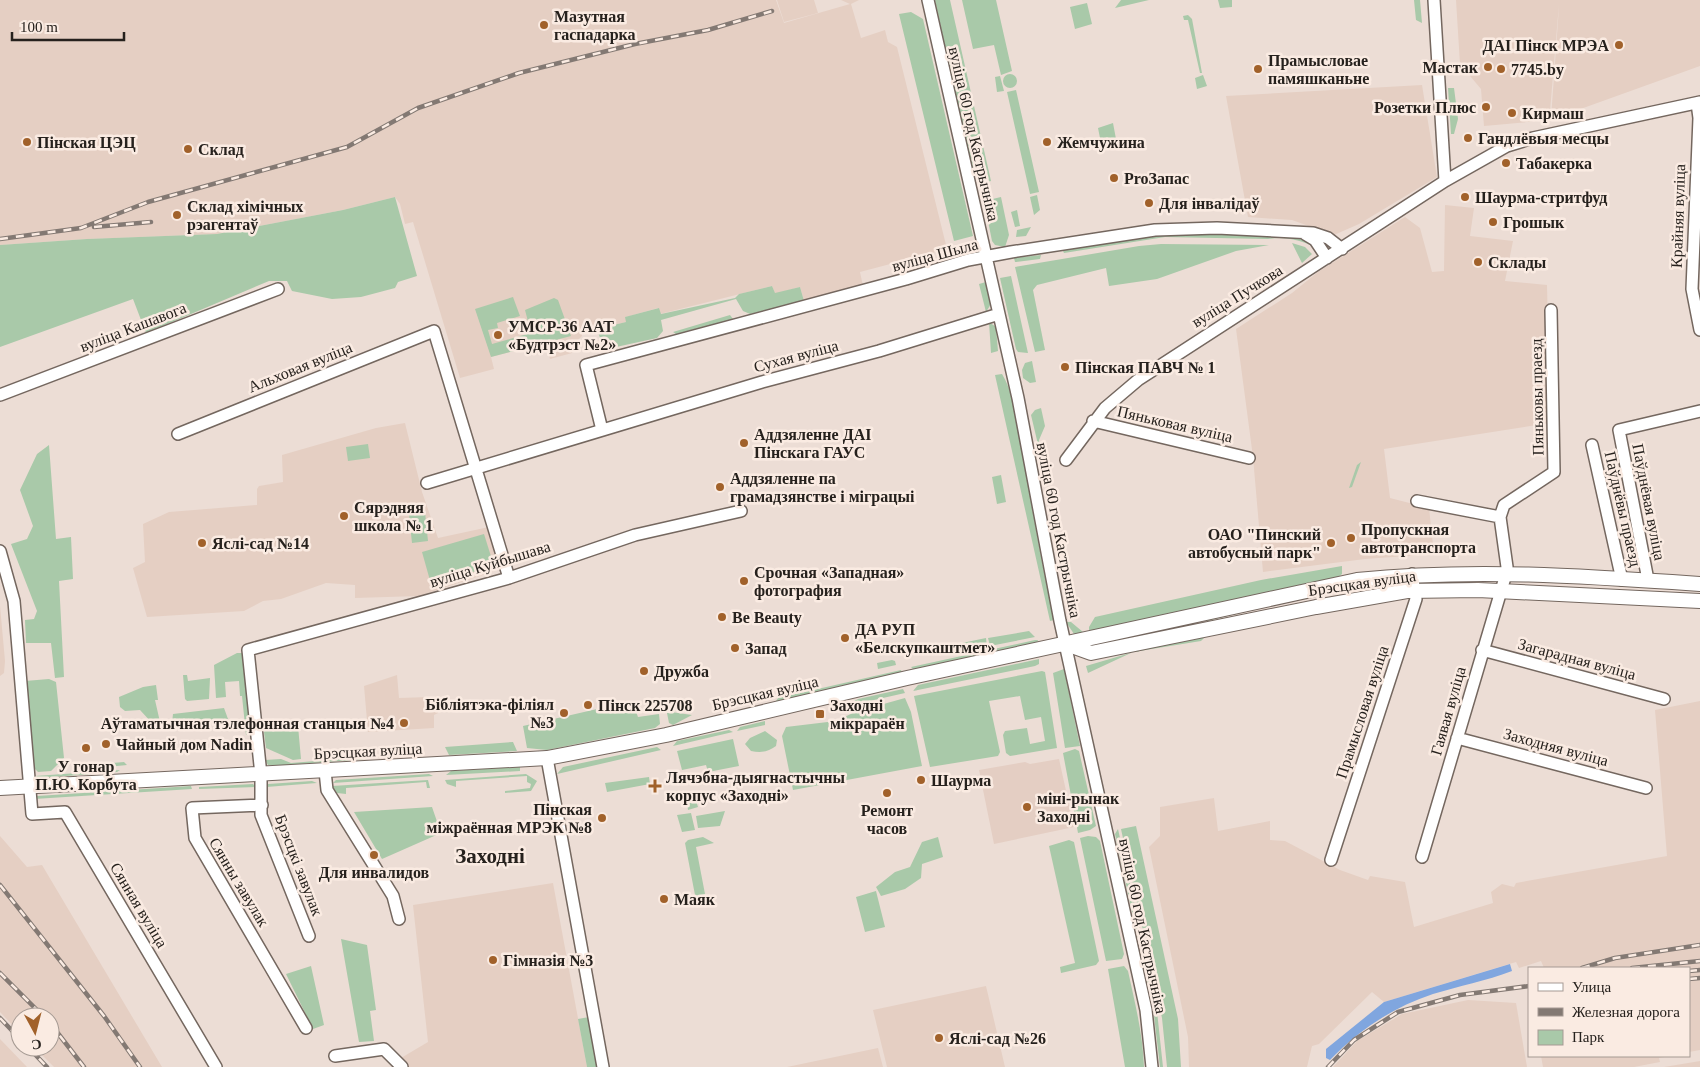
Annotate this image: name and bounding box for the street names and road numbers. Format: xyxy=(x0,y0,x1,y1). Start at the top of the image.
street label: вуліца 60 год Кастрычніка xyxy=(945,45,1002,223)
street label: Крайняя вуліца xyxy=(1668,164,1689,268)
street label: вуліца Шыла xyxy=(890,235,980,276)
street label: вуліца Пучкова xyxy=(1189,261,1286,331)
street label: вуліца Кашавога xyxy=(77,299,189,356)
street label: Сухая вуліца xyxy=(752,337,840,376)
street label: Альховая вуліца xyxy=(246,338,355,396)
street label: Пяньковы праезд xyxy=(1527,338,1548,456)
street label: Пяньковая вуліца xyxy=(1115,402,1234,447)
street label: вуліца 60 год Кастрычніка xyxy=(1033,441,1084,619)
street label: Паўднёвая вуліца xyxy=(1628,442,1669,562)
street label: Паўднёвы праезд xyxy=(1600,450,1645,569)
street label: вуліца Куйбышава xyxy=(428,538,553,591)
street label: Брэсцкая вуліца xyxy=(1307,567,1417,600)
street label: Загарадная вуліца xyxy=(1516,635,1638,684)
street label: Прамысловая вуліца xyxy=(1332,643,1392,781)
street label: Гаявая вуліца xyxy=(1427,665,1470,758)
street label: Брэсцкая вуліца xyxy=(710,673,820,714)
street label: Заходняя вуліца xyxy=(1501,725,1610,770)
street label: Брэсцкая вуліца xyxy=(313,740,423,763)
street label: Брэсцкі завулак xyxy=(271,812,326,919)
street label: Сянны завулак xyxy=(205,835,272,930)
street label: вуліца 60 год Кастрычніка xyxy=(1115,837,1170,1015)
street label: Сянная вуліца xyxy=(106,859,171,951)

